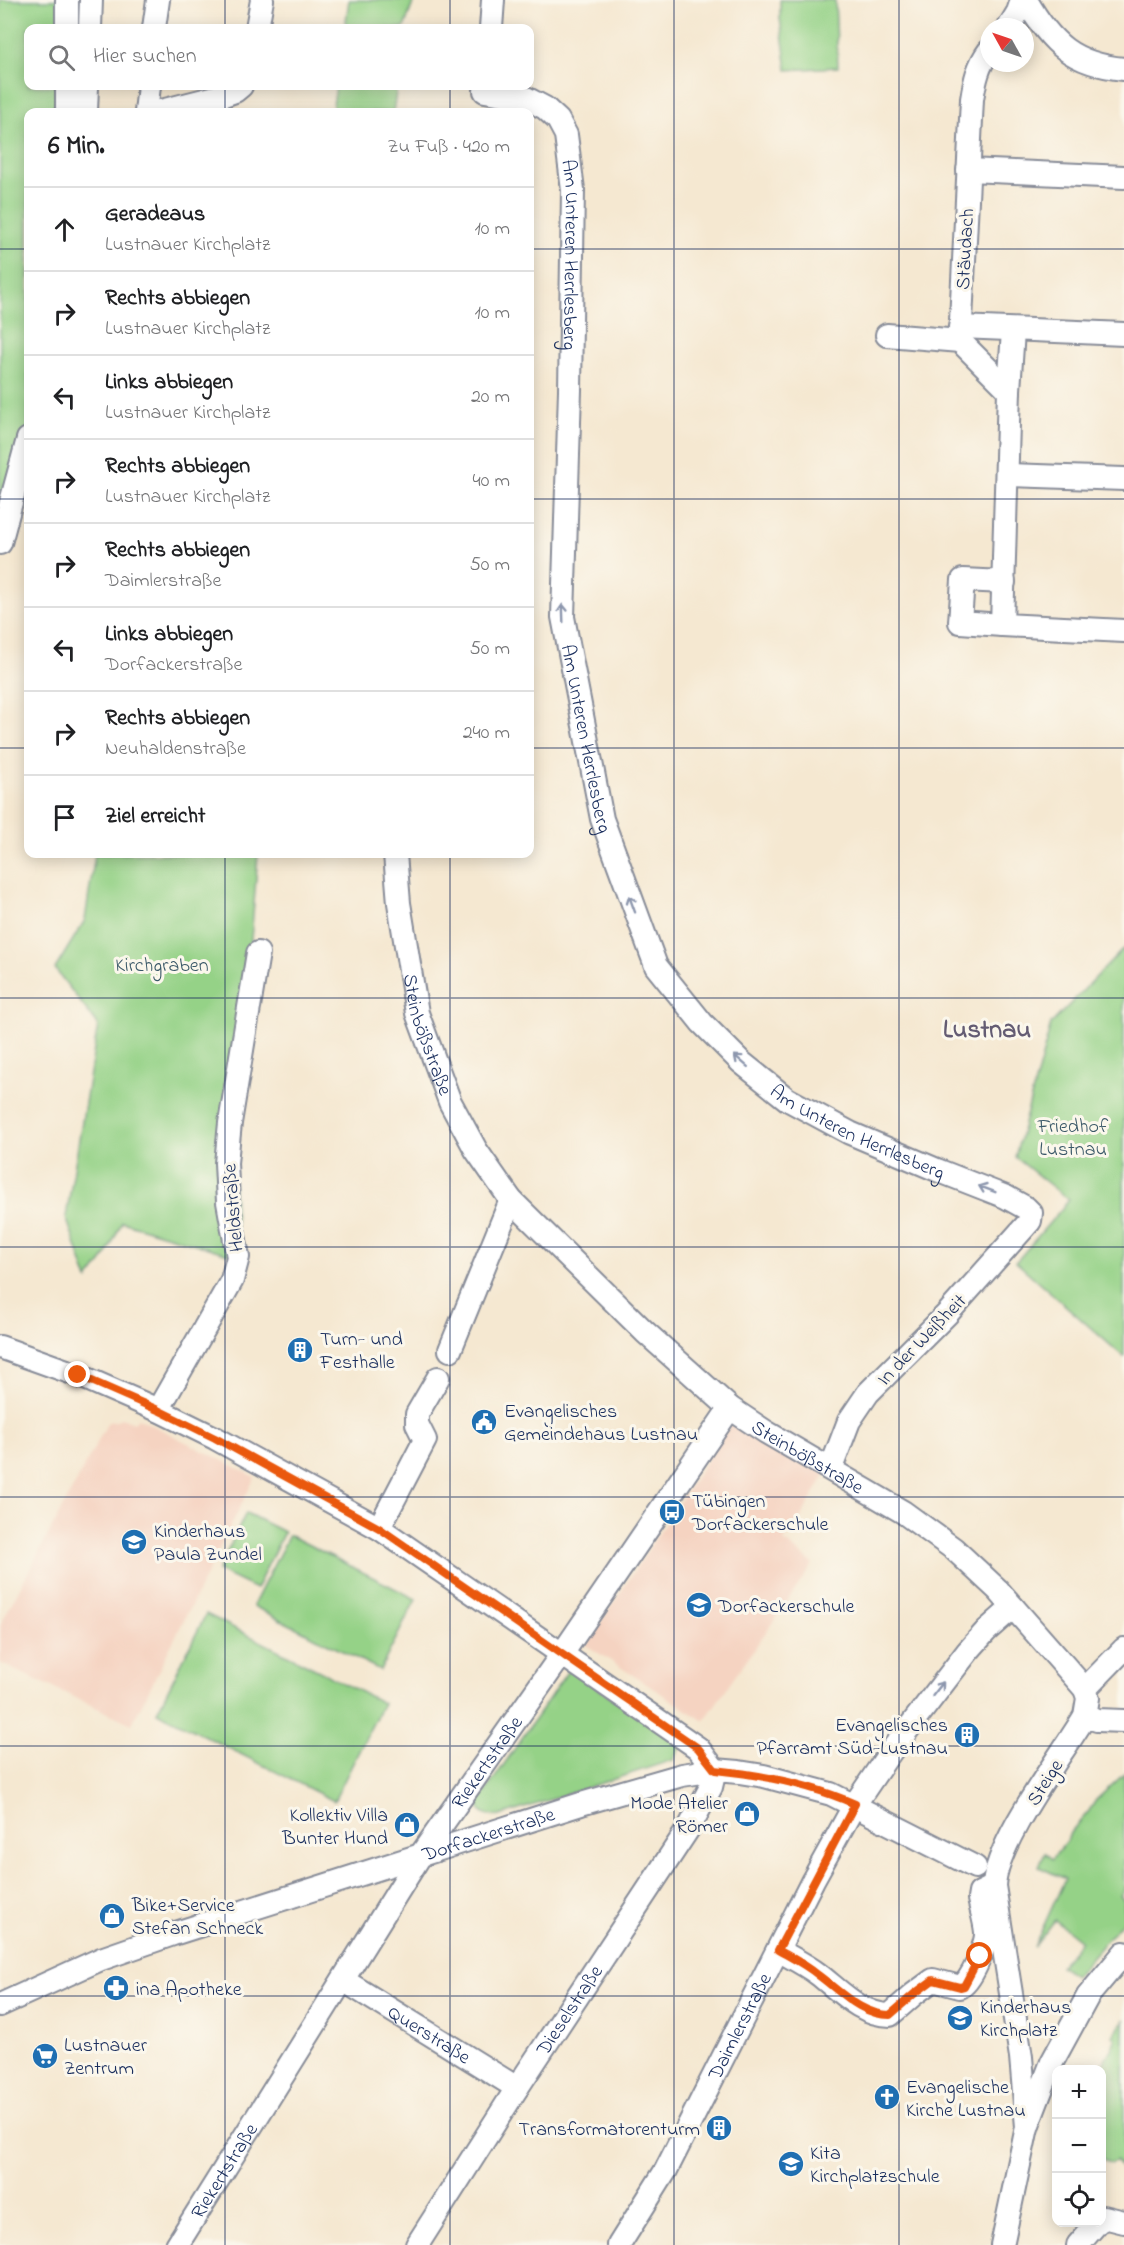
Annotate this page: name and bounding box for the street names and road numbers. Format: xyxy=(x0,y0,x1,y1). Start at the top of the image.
street label: Am Unteren Herrlesberg xyxy=(552,158,585,351)
street label: Stäudach xyxy=(950,208,983,291)
street label: Am Unteren Herrlesberg xyxy=(552,642,618,838)
street label: Steinbößstraße xyxy=(394,972,458,1100)
street label: Am Unteren Herrlesberg xyxy=(762,1078,948,1189)
street label: Heldstraße xyxy=(216,1162,253,1253)
street label: In der Weißheit xyxy=(871,1288,974,1393)
street label: Steinbößstraße xyxy=(744,1414,868,1503)
street label: Riekertstraße xyxy=(446,1711,531,1815)
street label: Steige xyxy=(1021,1754,1073,1813)
street label: Dorfackerstraße xyxy=(418,1801,559,1871)
street label: Dieselstraße xyxy=(530,1960,611,2063)
street label: Daimlerstraße xyxy=(702,1969,781,2087)
street label: Querstraße xyxy=(381,1999,475,2073)
street label: Riekertstraße xyxy=(185,2118,267,2225)

